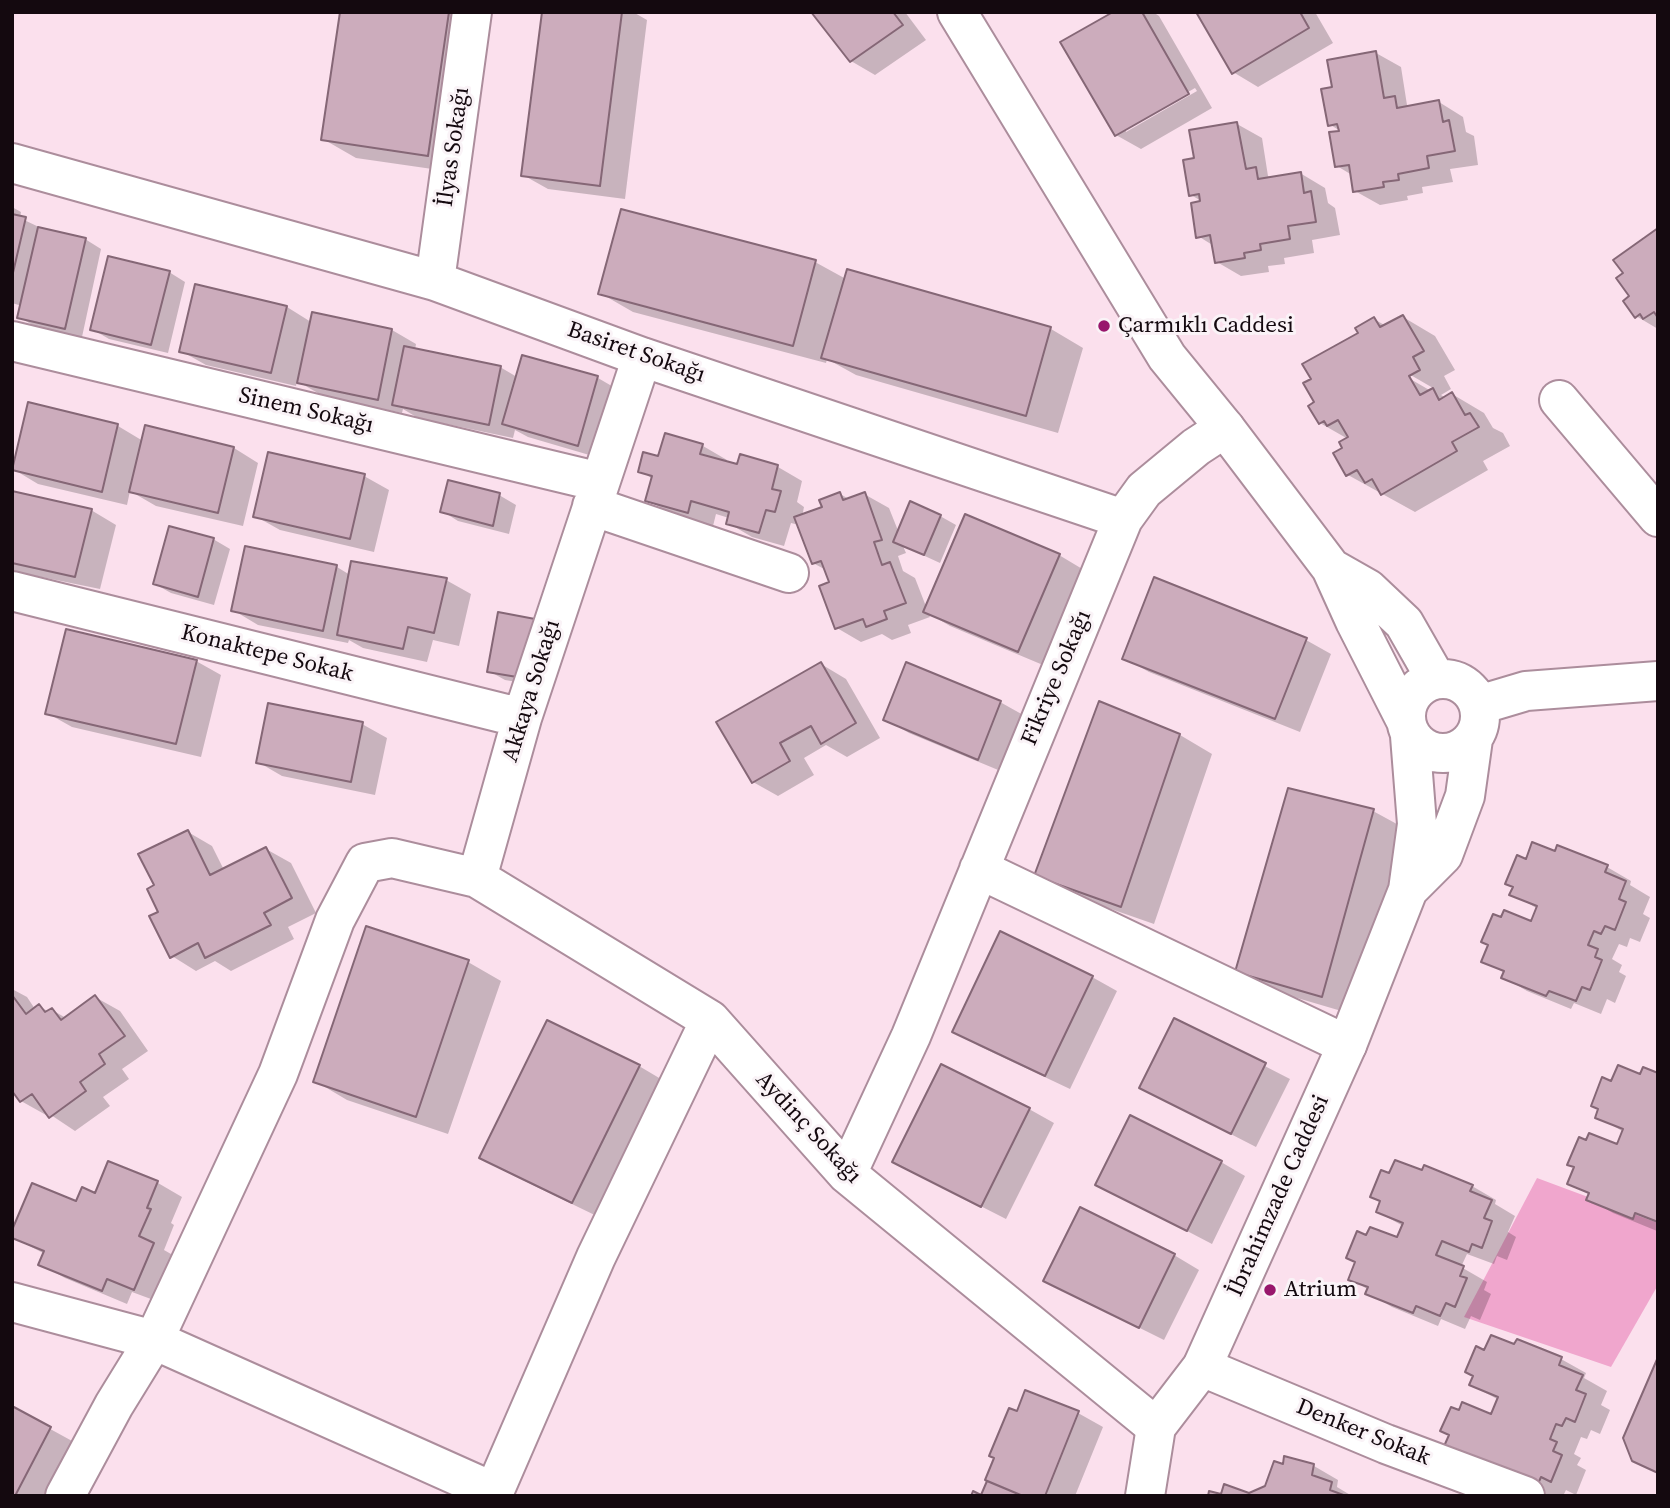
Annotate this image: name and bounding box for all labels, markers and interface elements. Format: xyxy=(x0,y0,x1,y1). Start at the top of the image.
street label: İlyas Sokağı xyxy=(432,85,476,209)
place label: Çarmıklı Caddesi xyxy=(1118,312,1294,340)
street label: Basiret Sokağı xyxy=(563,316,709,390)
marker: Çarmıklı Caddesi xyxy=(1096,318,1112,334)
street label: Sinem Sokağı xyxy=(236,382,376,440)
street label: Fikriye Sokağı xyxy=(1016,606,1098,750)
street label: Akkaya Sokağı xyxy=(497,616,567,766)
street label: Konaktepe Sokak xyxy=(178,619,356,689)
street label: Aydinç Sokağı xyxy=(749,1066,867,1190)
street label: İbrahimzade Caddesi xyxy=(1222,1091,1336,1301)
place label: Atrium xyxy=(1284,1276,1357,1304)
marker: Atrium xyxy=(1262,1282,1278,1298)
street label: Denker Sokak xyxy=(1292,1394,1434,1472)

